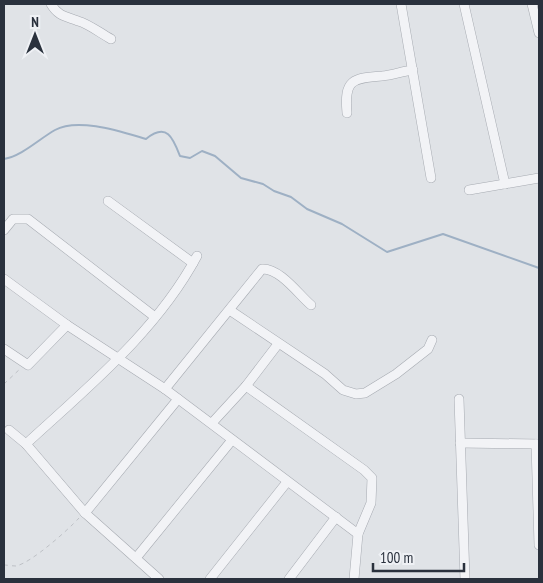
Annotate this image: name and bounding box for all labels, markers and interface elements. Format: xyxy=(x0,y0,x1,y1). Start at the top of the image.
north arrow xyxy=(10,10,60,60)
text: N xyxy=(31,13,39,31)
scale bar xyxy=(373,540,464,572)
text: 100 m xyxy=(380,548,413,567)

